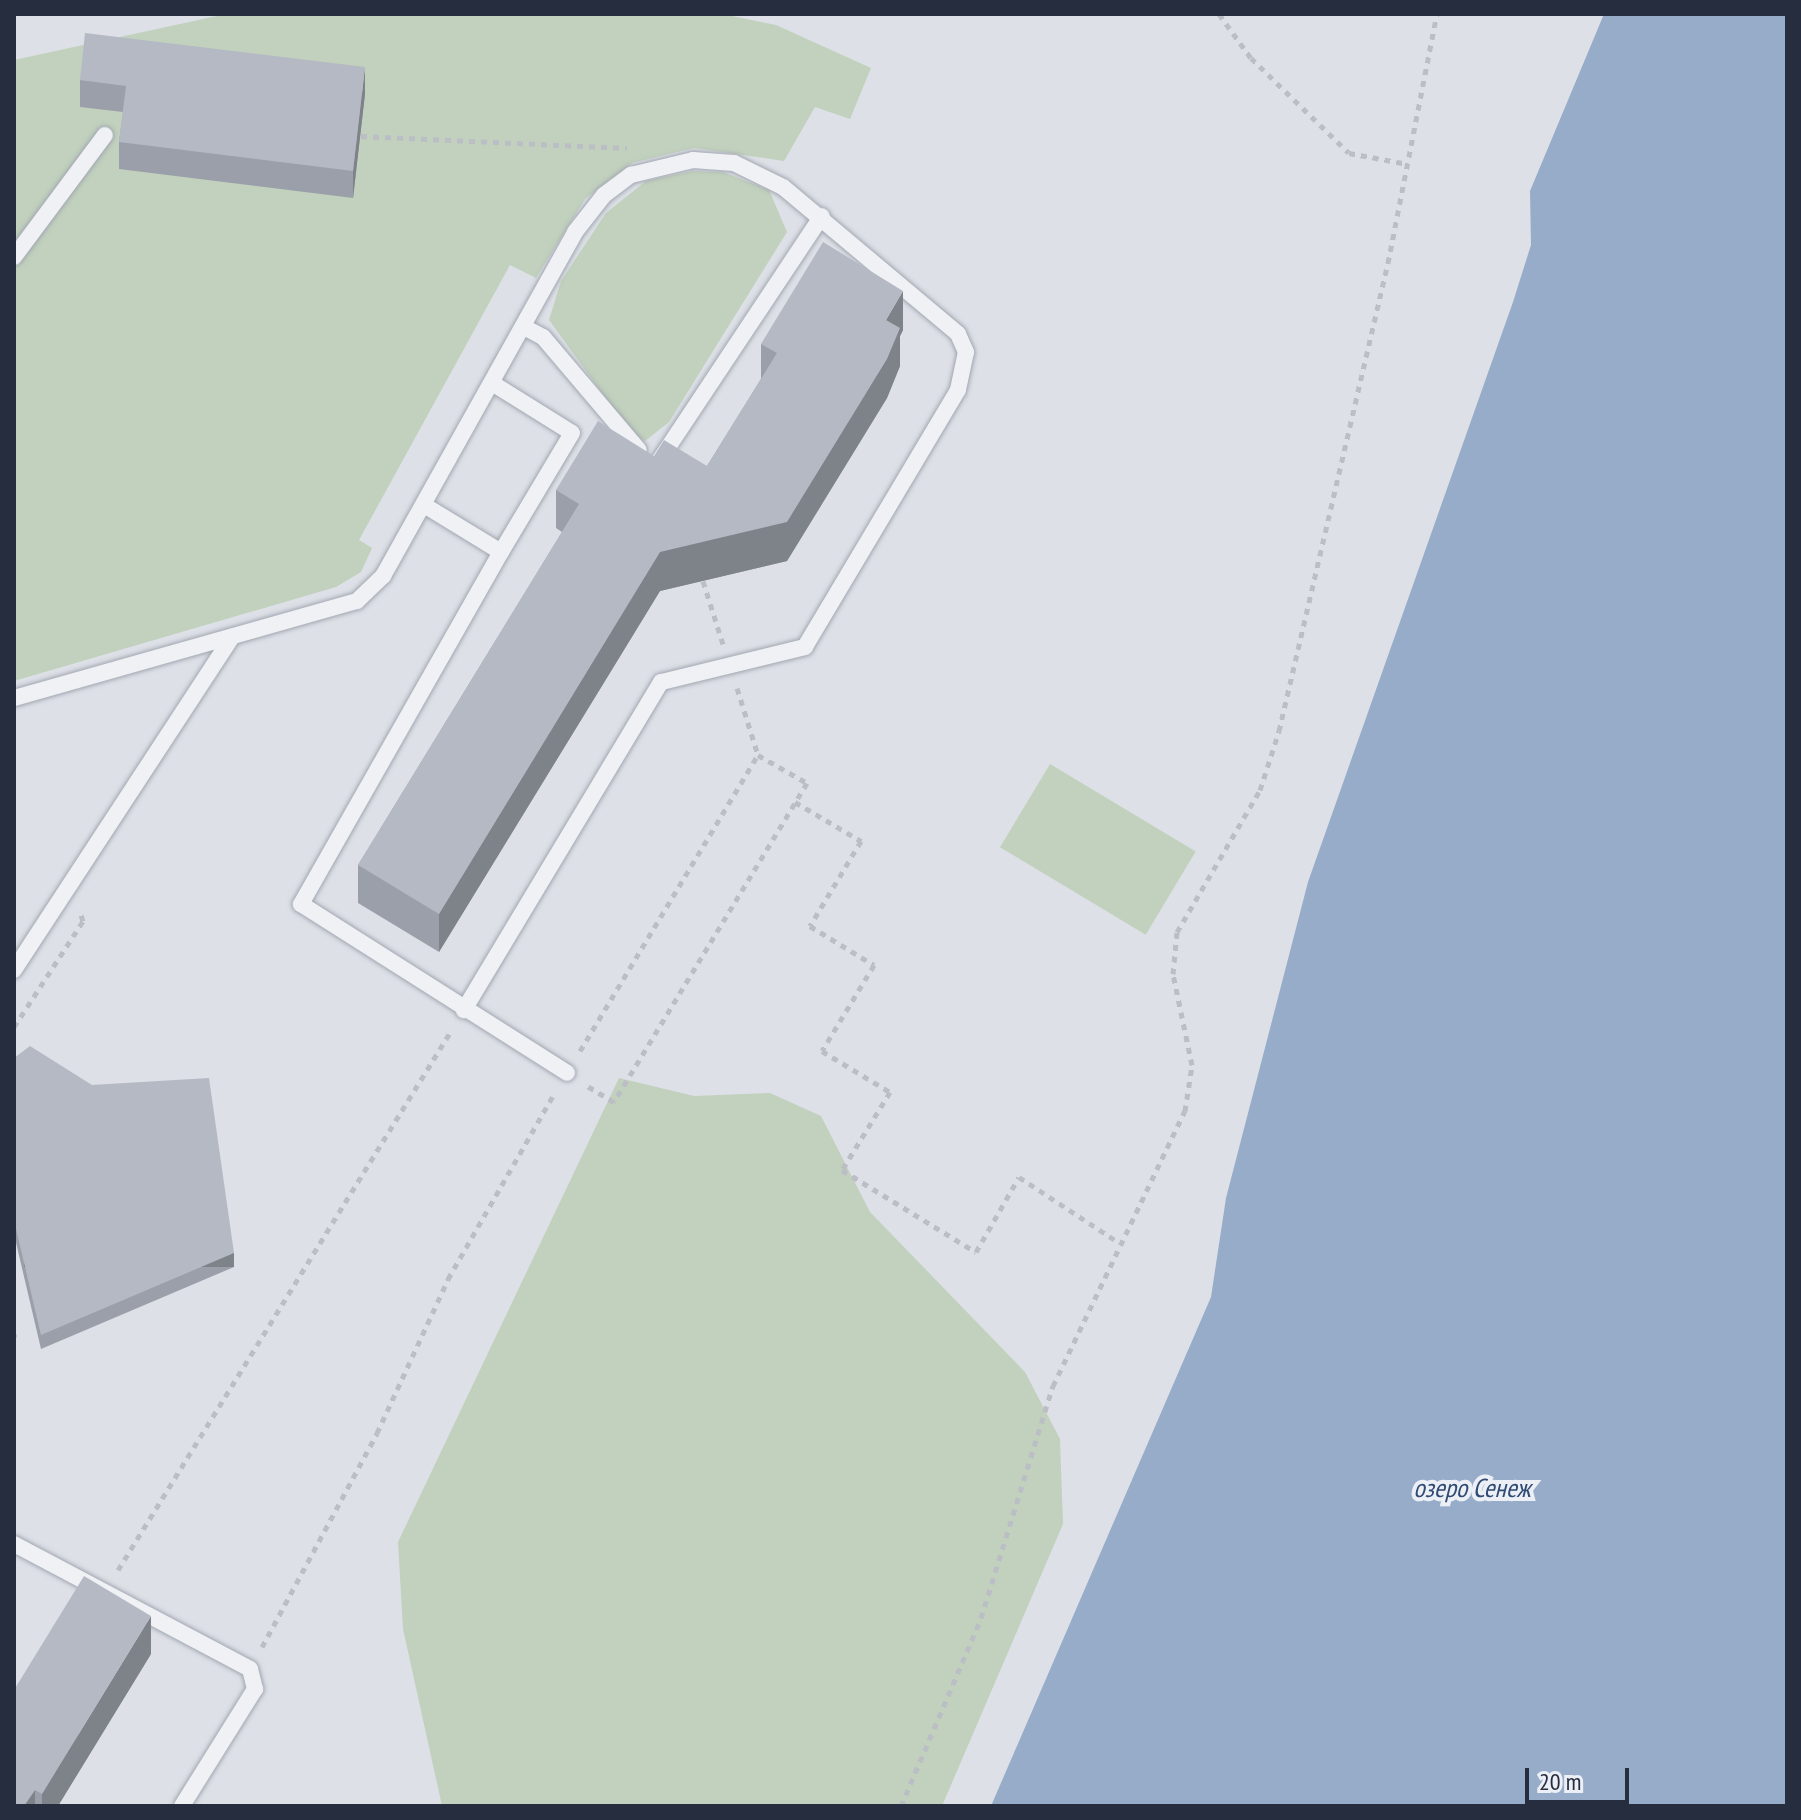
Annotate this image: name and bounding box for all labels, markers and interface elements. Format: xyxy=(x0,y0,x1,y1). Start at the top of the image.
water label: озеро Сенеж xyxy=(1414,1472,1530,1504)
scale bar xyxy=(1529,1752,1633,1802)
text: 20 m xyxy=(1539,1766,1581,1797)

